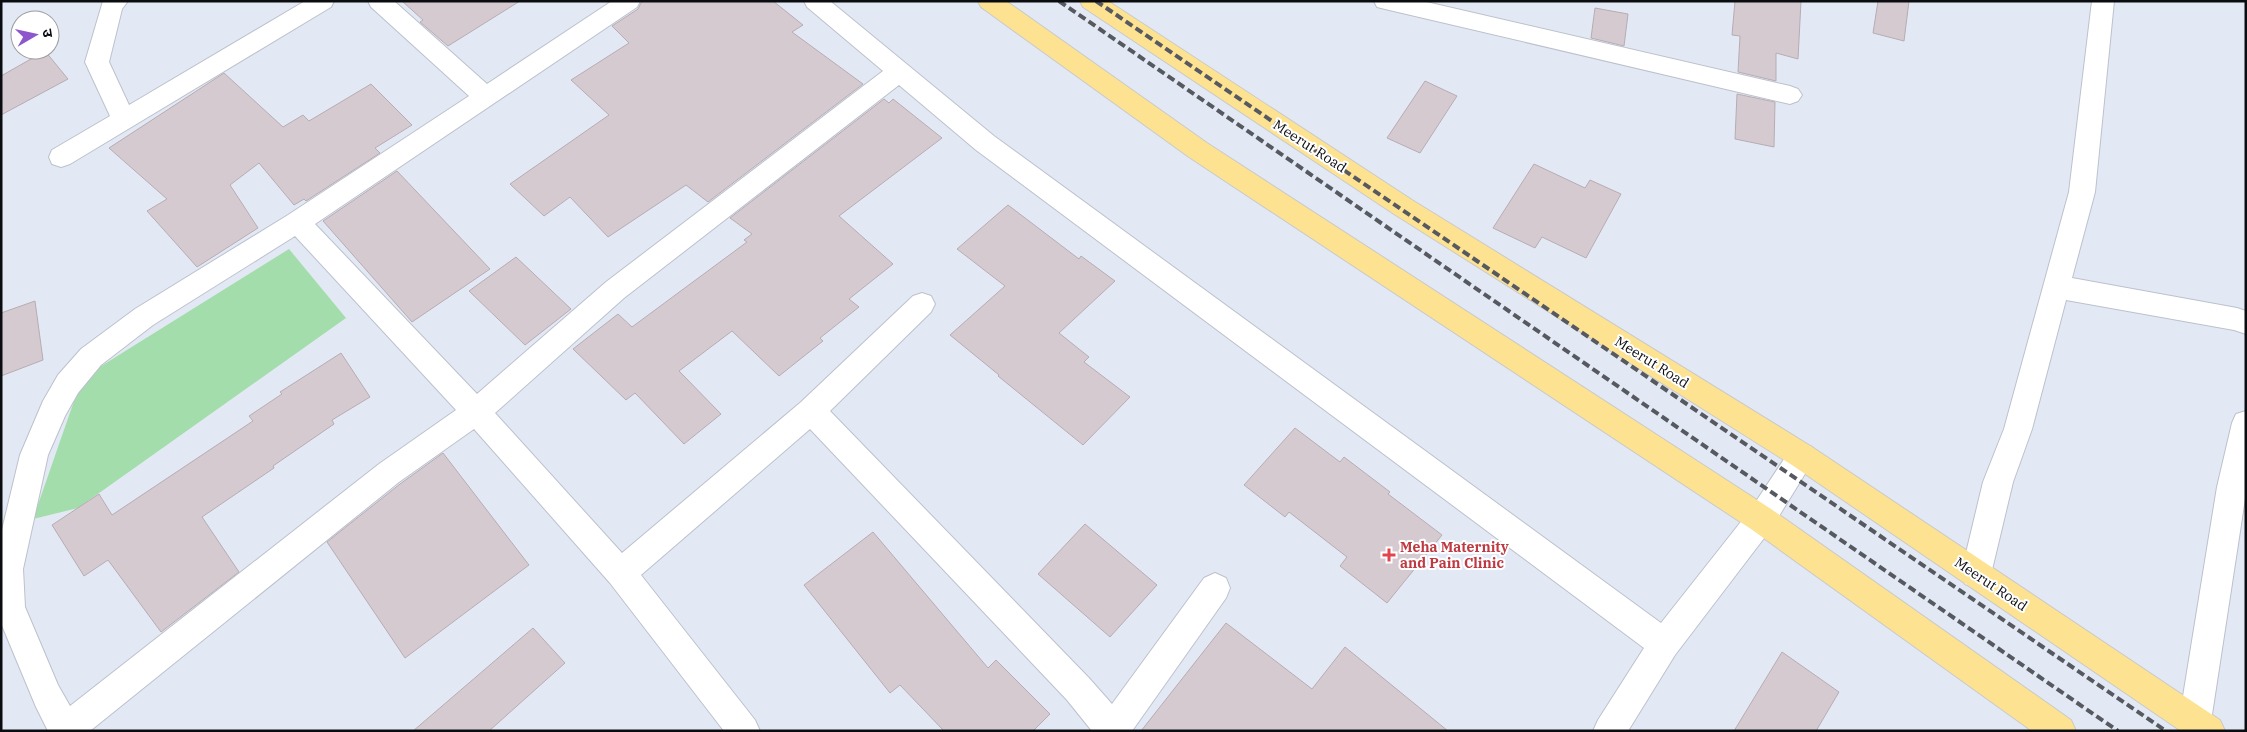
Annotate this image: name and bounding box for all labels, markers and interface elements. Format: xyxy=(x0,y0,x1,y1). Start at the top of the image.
north arrow xyxy=(10,10,60,60)
text: उ xyxy=(38,28,57,39)
street label: Meerut Road xyxy=(1270,116,1351,177)
street label: Meerut Road xyxy=(1612,332,1693,392)
place label: Meha Maternity and Pain Clinic xyxy=(1400,538,1509,572)
marker: Meha Maternity and Pain Clinic xyxy=(1382,548,1396,562)
street label: Meerut Road xyxy=(1951,553,2031,615)

